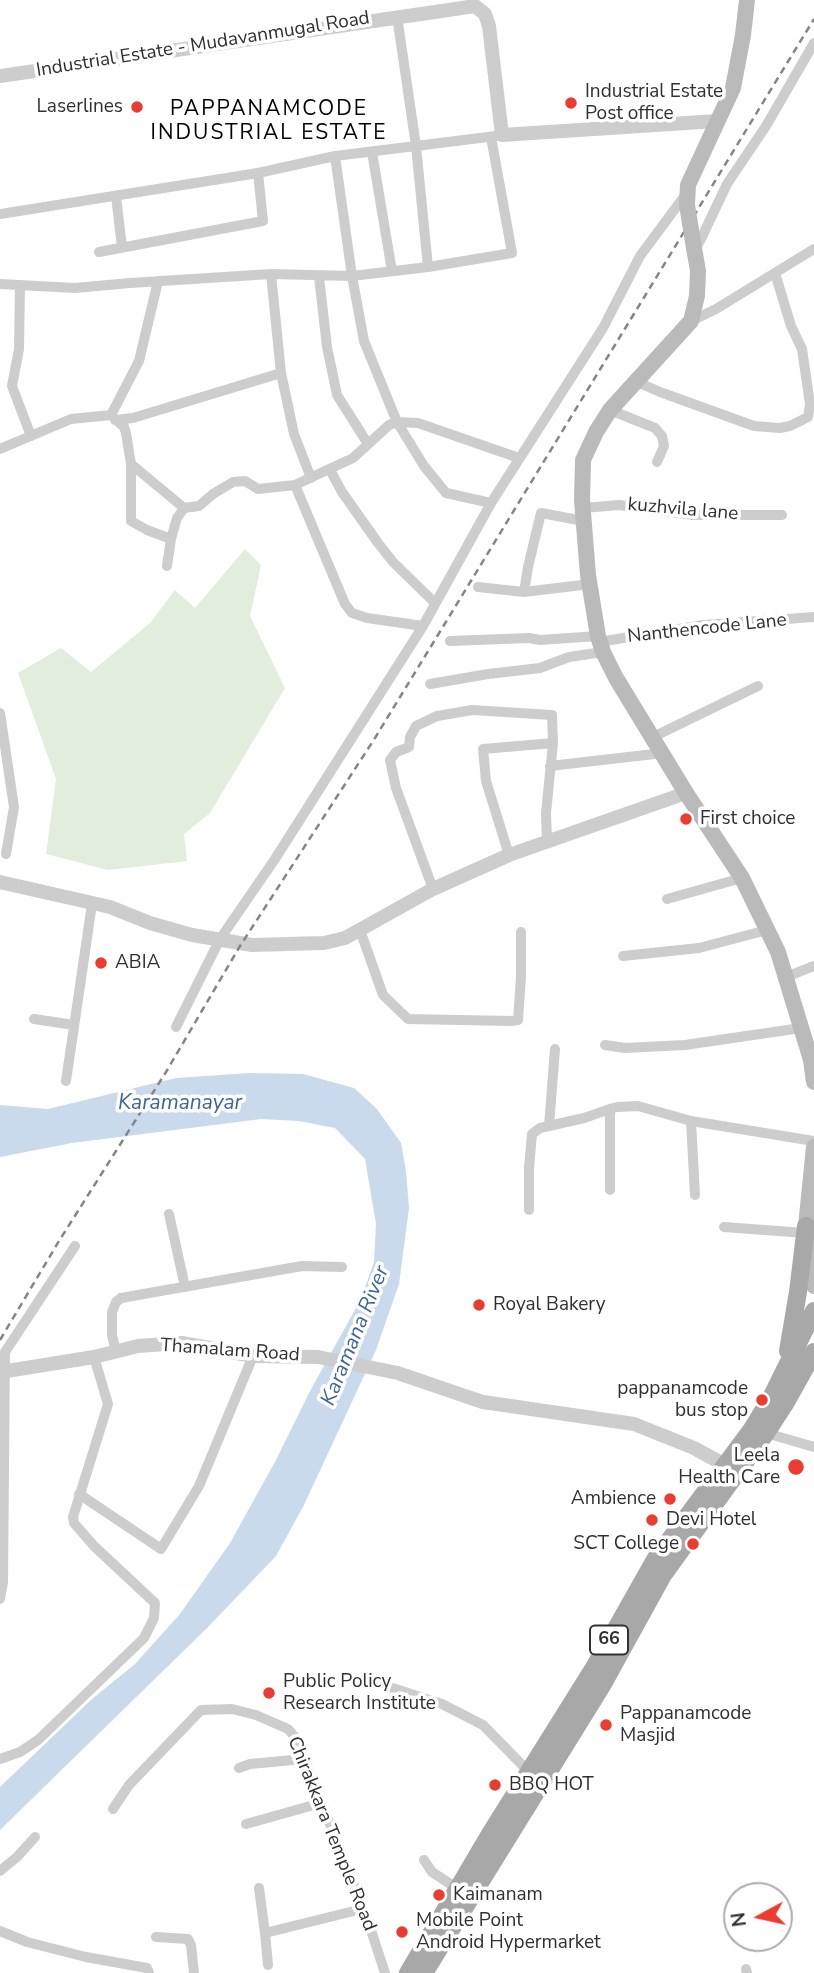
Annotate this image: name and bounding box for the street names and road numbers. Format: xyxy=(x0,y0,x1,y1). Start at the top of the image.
street label: Industrial Estate - Mudavanmugal Road xyxy=(35,7,371,83)
street label: kuzhvila lane xyxy=(627,494,739,526)
street label: Nanthencode Lane xyxy=(626,609,788,649)
street label: Thamalam Road xyxy=(160,1335,300,1367)
road number: 66 xyxy=(590,1625,628,1654)
street label: Chirakkara Temple Road xyxy=(282,1734,380,1934)

